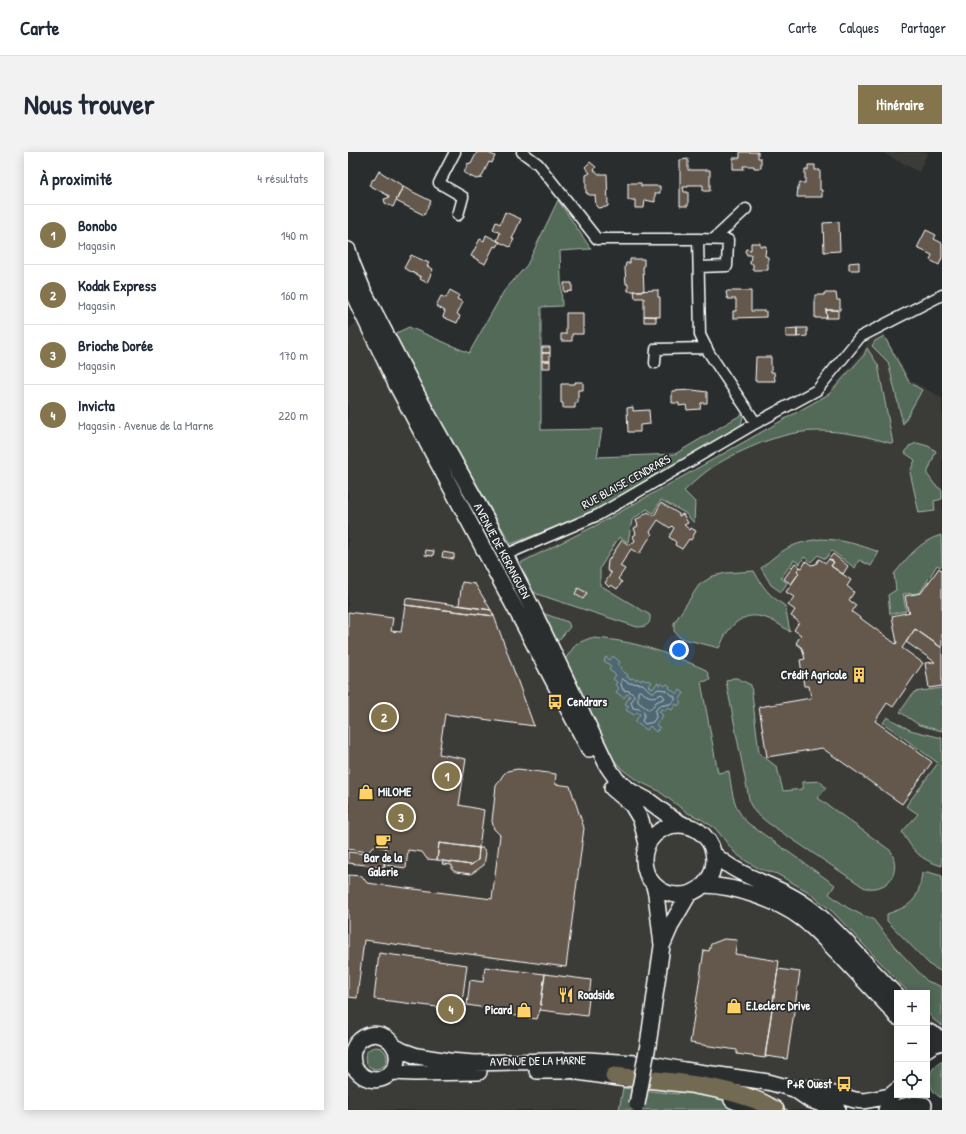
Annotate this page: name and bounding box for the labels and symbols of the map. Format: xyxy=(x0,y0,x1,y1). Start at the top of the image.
street label: RUE BLAISE CENDRARS xyxy=(578,450,674,513)
street label: AVENUE DE KERANGUEN xyxy=(470,500,535,602)
your location xyxy=(669,640,689,660)
place label: Crédit Agricole xyxy=(781,666,847,684)
building icon: Crédit Agricole xyxy=(850,666,868,684)
bus stop icon: Cendrars xyxy=(546,693,564,711)
place label: Cendrars xyxy=(567,693,607,710)
pin: 2 xyxy=(371,702,397,732)
pin: 1 xyxy=(434,761,460,791)
shop icon: MiLOME xyxy=(357,783,375,801)
place label: MiLOME xyxy=(378,783,412,800)
pin: 3 xyxy=(388,802,414,832)
cafe icon: Bar de la Galerie xyxy=(374,832,392,850)
place label: Bar de la Galerie xyxy=(364,849,402,880)
restaurant icon: Roadside xyxy=(557,986,575,1004)
place label: Roadside xyxy=(578,986,615,1003)
pin: 4 xyxy=(438,994,464,1024)
shop icon: E.Leclerc Drive xyxy=(725,997,743,1015)
place label: E.Leclerc Drive xyxy=(746,997,811,1014)
place label: Picard xyxy=(485,1001,512,1018)
shop icon: Picard xyxy=(515,1001,533,1019)
street label: AVENUE DE LA MARNE xyxy=(490,1051,587,1070)
place label: P+R Ouest xyxy=(787,1075,833,1092)
bus stop icon: P+R Ouest xyxy=(835,1075,853,1093)

